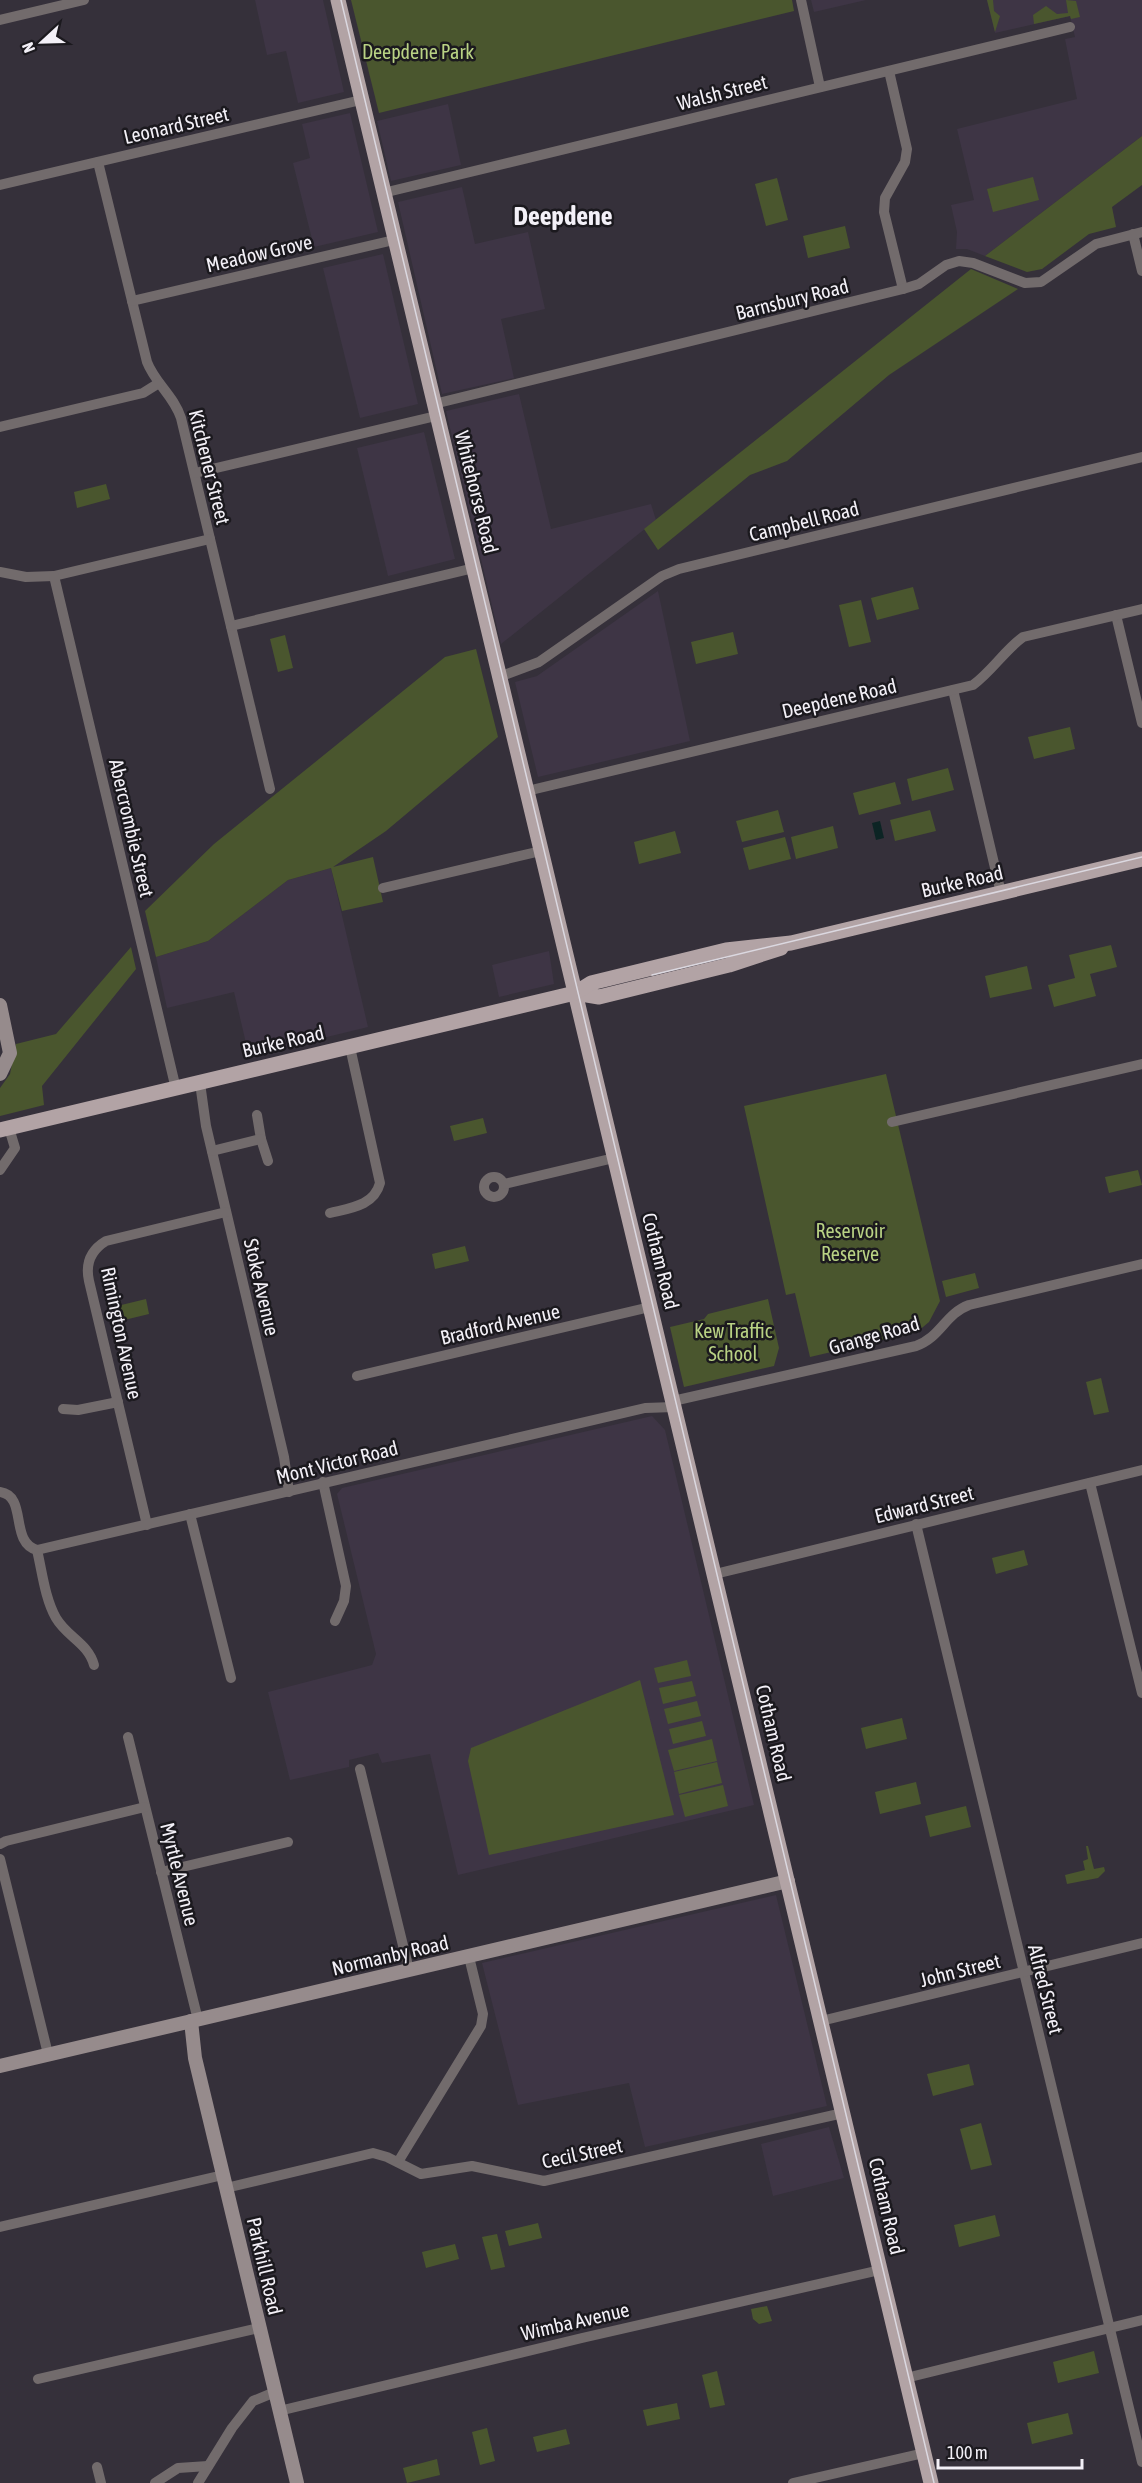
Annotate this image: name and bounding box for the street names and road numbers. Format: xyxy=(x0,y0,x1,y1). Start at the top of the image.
street label: Walsh Street xyxy=(675,70,770,114)
street label: Leonard Street xyxy=(121,102,231,148)
street label: Meadow Grove xyxy=(204,230,314,276)
street label: Barnsbury Road xyxy=(733,274,851,324)
street label: Kitchener Street xyxy=(185,407,235,527)
street label: Whitehorse Road xyxy=(451,428,503,556)
street label: Campbell Road xyxy=(747,496,861,546)
street label: Deepdene Road xyxy=(779,674,899,722)
street label: Abercrombie Street xyxy=(105,757,159,900)
street label: Burke Road xyxy=(919,860,1005,902)
street label: Burke Road xyxy=(240,1020,326,1062)
street label: Cotham Road xyxy=(638,1210,684,1312)
street label: Stoke Avenue xyxy=(240,1236,284,1338)
street label: Rimington Avenue xyxy=(97,1265,147,1401)
street label: Bradford Avenue xyxy=(438,1299,562,1349)
street label: Grange Road xyxy=(826,1311,922,1359)
street label: Mont Victor Road xyxy=(274,1436,400,1488)
street label: Edward Street xyxy=(872,1481,976,1527)
street label: Cotham Road xyxy=(752,1682,796,1784)
street label: Myrtle Avenue xyxy=(156,1820,204,1928)
street label: Normanby Road xyxy=(329,1930,451,1980)
street label: Alfred Street xyxy=(1024,1942,1068,2036)
street label: John Street xyxy=(918,1949,1003,1991)
street label: Cecil Street xyxy=(540,2133,625,2173)
street label: Cotham Road xyxy=(865,2155,909,2257)
street label: Parkhill Road xyxy=(243,2215,287,2317)
street label: Wimba Avenue xyxy=(519,2297,631,2345)

